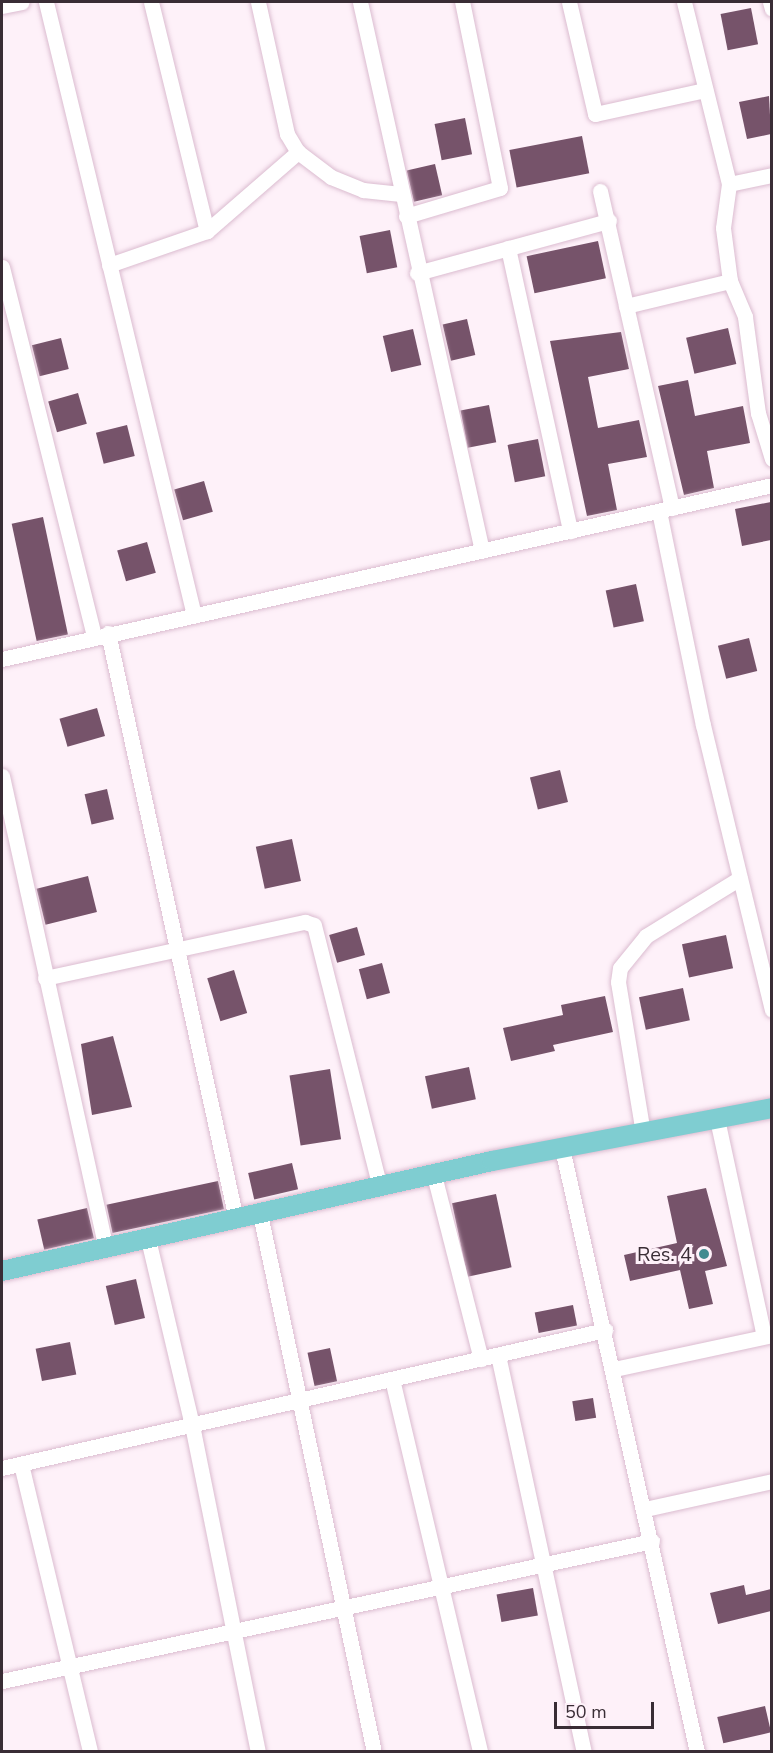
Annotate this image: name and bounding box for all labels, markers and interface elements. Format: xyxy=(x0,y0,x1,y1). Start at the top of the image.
place label: Res. 4 xyxy=(637,1242,692,1266)
marker: Res. 4 xyxy=(697,1247,711,1261)
scale bar xyxy=(557,1690,658,1728)
text: 50 m xyxy=(565,1700,607,1724)

